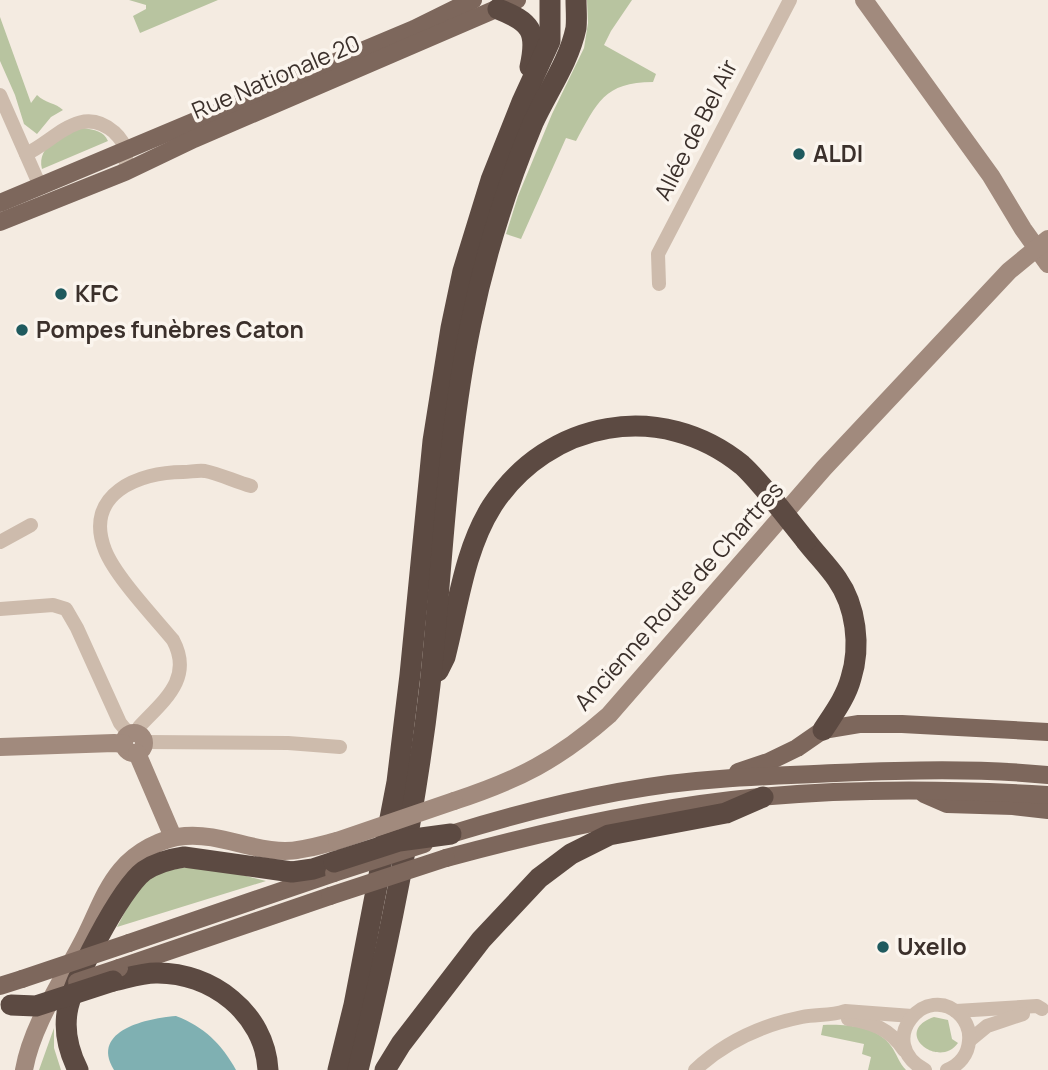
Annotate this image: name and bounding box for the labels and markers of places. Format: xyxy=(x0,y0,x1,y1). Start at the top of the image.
place label: ALDI xyxy=(813,137,863,169)
marker: ALDI xyxy=(791,146,807,162)
place label: KFC xyxy=(75,277,119,309)
marker: KFC xyxy=(53,286,69,302)
place label: Pompes funèbres Caton xyxy=(36,313,304,345)
marker: Pompes funèbres Caton xyxy=(14,322,30,338)
place label: Uxello xyxy=(897,930,967,962)
marker: Uxello xyxy=(875,939,891,955)

